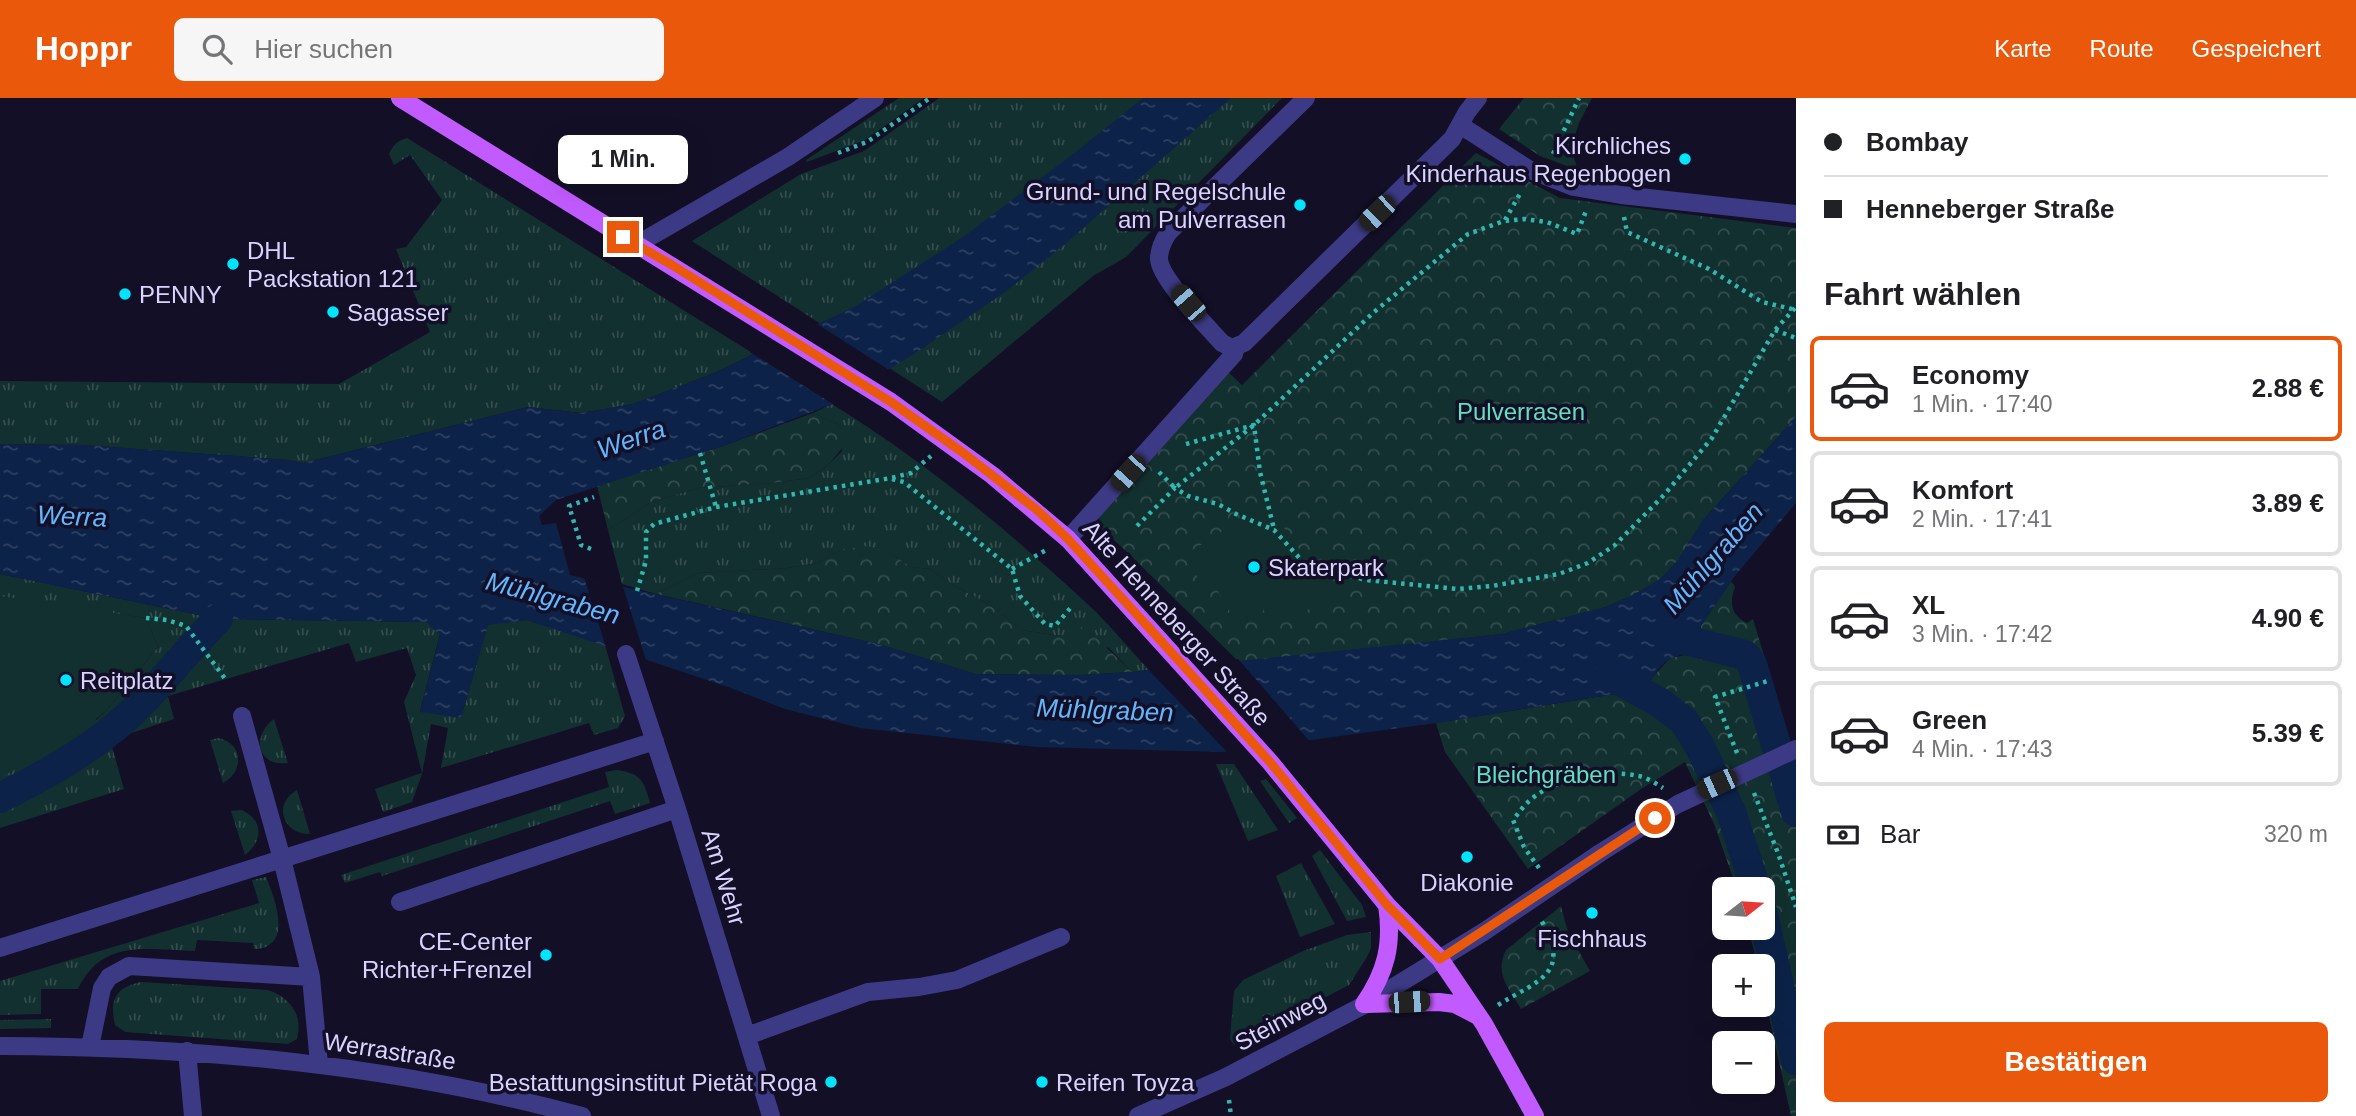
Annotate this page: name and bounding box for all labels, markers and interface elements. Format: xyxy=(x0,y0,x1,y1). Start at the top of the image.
search box xyxy=(174,18,664,81)
text: Hoppr xyxy=(35,30,132,67)
icon: search xyxy=(198,30,236,68)
text: Hier suchen xyxy=(254,34,393,64)
text: Karte xyxy=(1994,35,2052,62)
text: Route xyxy=(2090,35,2154,62)
text: Gespeichert xyxy=(2192,35,2321,62)
text: Bombay xyxy=(1866,127,1969,157)
place label: Kirchliches Kinderhaus Regenbogen xyxy=(1405,132,1671,187)
callout: 1 Min. xyxy=(558,136,688,184)
text: 1 Min. xyxy=(590,146,656,172)
marker: Kirchliches Kinderhaus Regenbogen xyxy=(1677,151,1693,167)
place label: Grund- und Regelschule am Pulverrasen xyxy=(1026,178,1286,233)
car xyxy=(1355,191,1400,235)
text: Henneberger Straße xyxy=(1866,194,2115,224)
marker: Grund- und Regelschule am Pulverrasen xyxy=(1292,197,1308,213)
route end xyxy=(607,221,639,253)
place label: DHL Packstation 121 xyxy=(247,237,418,292)
marker: DHL Packstation 121 xyxy=(225,256,241,272)
text: Fahrt wählen xyxy=(1824,276,2021,312)
car xyxy=(1167,280,1210,326)
place label: PENNY xyxy=(139,281,222,308)
marker: PENNY xyxy=(117,286,133,302)
place label: Sagasser xyxy=(347,299,448,326)
marker: Sagasser xyxy=(325,304,341,320)
icon: car xyxy=(1828,357,1891,420)
text: Economy xyxy=(1912,360,2029,390)
text: 2.88 € xyxy=(2252,373,2324,403)
text: 1 Min. · 17:40 xyxy=(1912,391,2053,417)
park label: Pulverrasen xyxy=(1457,398,1585,425)
water label: Werra xyxy=(593,413,669,465)
car xyxy=(1107,450,1150,496)
icon: car xyxy=(1828,472,1891,535)
text: Komfort xyxy=(1912,475,2013,505)
text: 3.89 € xyxy=(2252,488,2324,518)
water label: Mühlgraben xyxy=(1657,496,1769,620)
water label: Werra xyxy=(36,499,108,533)
text: 2 Min. · 17:41 xyxy=(1912,506,2053,532)
street label: Alte Henneberger Straße xyxy=(1078,515,1276,731)
place label: Skaterpark xyxy=(1268,554,1385,581)
marker: Skaterpark xyxy=(1246,559,1262,575)
water label: Mühlgraben xyxy=(483,566,623,630)
icon: car xyxy=(1828,587,1891,650)
text: XL xyxy=(1912,590,1945,620)
text: 4.90 € xyxy=(2252,603,2324,633)
text: 3 Min. · 17:42 xyxy=(1912,621,2053,647)
place label: Reitplatz xyxy=(80,667,173,694)
marker: Reitplatz xyxy=(58,672,74,688)
water label: Mühlgraben xyxy=(1036,693,1174,727)
icon: car xyxy=(1828,702,1891,765)
text: Green xyxy=(1912,705,1987,735)
text: 5.39 € xyxy=(2252,718,2324,748)
text: 4 Min. · 17:43 xyxy=(1912,736,2053,762)
park label: Bleichgräben xyxy=(1476,761,1616,788)
car xyxy=(1694,766,1741,802)
route start xyxy=(1639,802,1671,834)
icon: cash xyxy=(1824,816,1862,854)
text: Bar xyxy=(1880,819,1920,849)
text: 320 m xyxy=(2264,821,2328,847)
street label: Am Wehr xyxy=(697,825,751,929)
marker: Diakonie xyxy=(1459,849,1475,865)
place label: Diakonie xyxy=(1420,869,1514,896)
north arrow xyxy=(1712,877,1774,940)
map controls xyxy=(1712,877,1775,1094)
marker: Fischhaus xyxy=(1584,905,1600,921)
place label: Fischhaus xyxy=(1537,925,1647,952)
place label: CE-Center Richter+Frenzel xyxy=(362,928,532,983)
marker: CE-Center Richter+Frenzel xyxy=(538,947,554,963)
button: + xyxy=(1712,954,1775,1017)
street label: Steinweg xyxy=(1230,986,1330,1056)
car xyxy=(1388,990,1431,1014)
button: Bestätigen xyxy=(1824,1022,2328,1102)
street label: Werrastraße xyxy=(322,1027,458,1075)
button: − xyxy=(1712,1031,1775,1094)
place label: Bestattungsinstitut Pietät Roga xyxy=(489,1069,818,1096)
place label: Reifen Toyza xyxy=(1056,1069,1195,1096)
marker: Bestattungsinstitut Pietät Roga xyxy=(823,1074,839,1090)
marker: Reifen Toyza xyxy=(1034,1074,1050,1090)

